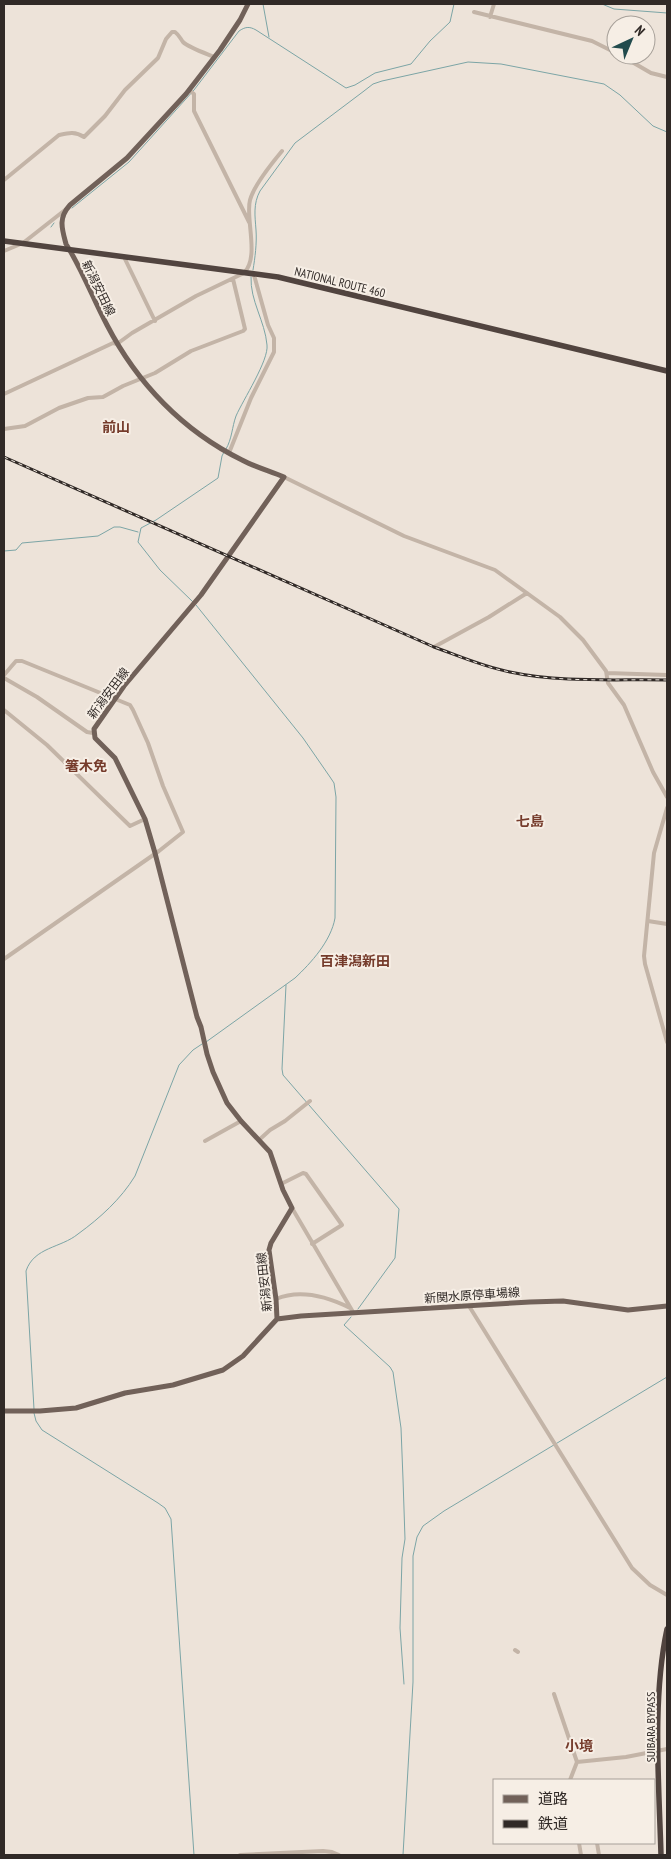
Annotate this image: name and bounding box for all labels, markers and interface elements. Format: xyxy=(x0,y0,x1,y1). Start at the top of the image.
north arrow xyxy=(606,15,656,65)
text: N xyxy=(631,22,649,40)
street label: 新潟安田線 xyxy=(79,258,119,318)
street label: NATIONAL ROUTE 460 xyxy=(293,263,387,301)
district label: 前山 xyxy=(102,418,130,436)
street label: 新潟安田線 xyxy=(84,665,132,721)
district label: 箸木免 xyxy=(65,757,107,775)
district label: 七島 xyxy=(516,812,544,830)
district label: 百津潟新田 xyxy=(320,952,390,970)
street label: 新潟安田線 xyxy=(253,1251,275,1313)
street label: 新関水原停車場線 xyxy=(424,1284,520,1306)
street label: SUIBARA BYPASS xyxy=(643,1692,658,1762)
district label: 小境 xyxy=(565,1737,593,1755)
legend xyxy=(493,1779,656,1844)
text: 道路 xyxy=(538,1789,568,1808)
text: 鉄道 xyxy=(538,1814,568,1833)

